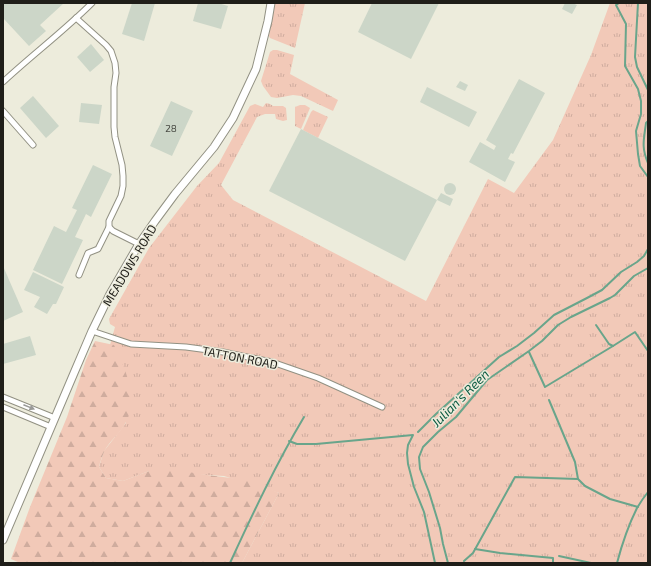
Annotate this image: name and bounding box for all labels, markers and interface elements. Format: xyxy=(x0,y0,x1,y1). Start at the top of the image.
house number: 28 xyxy=(165,122,177,134)
street label: MEADOWS ROAD xyxy=(99,222,159,308)
street label: TATTON ROAD xyxy=(201,343,279,371)
water label: Julian's Reen xyxy=(427,366,492,431)
one-way arrow xyxy=(24,405,36,411)

